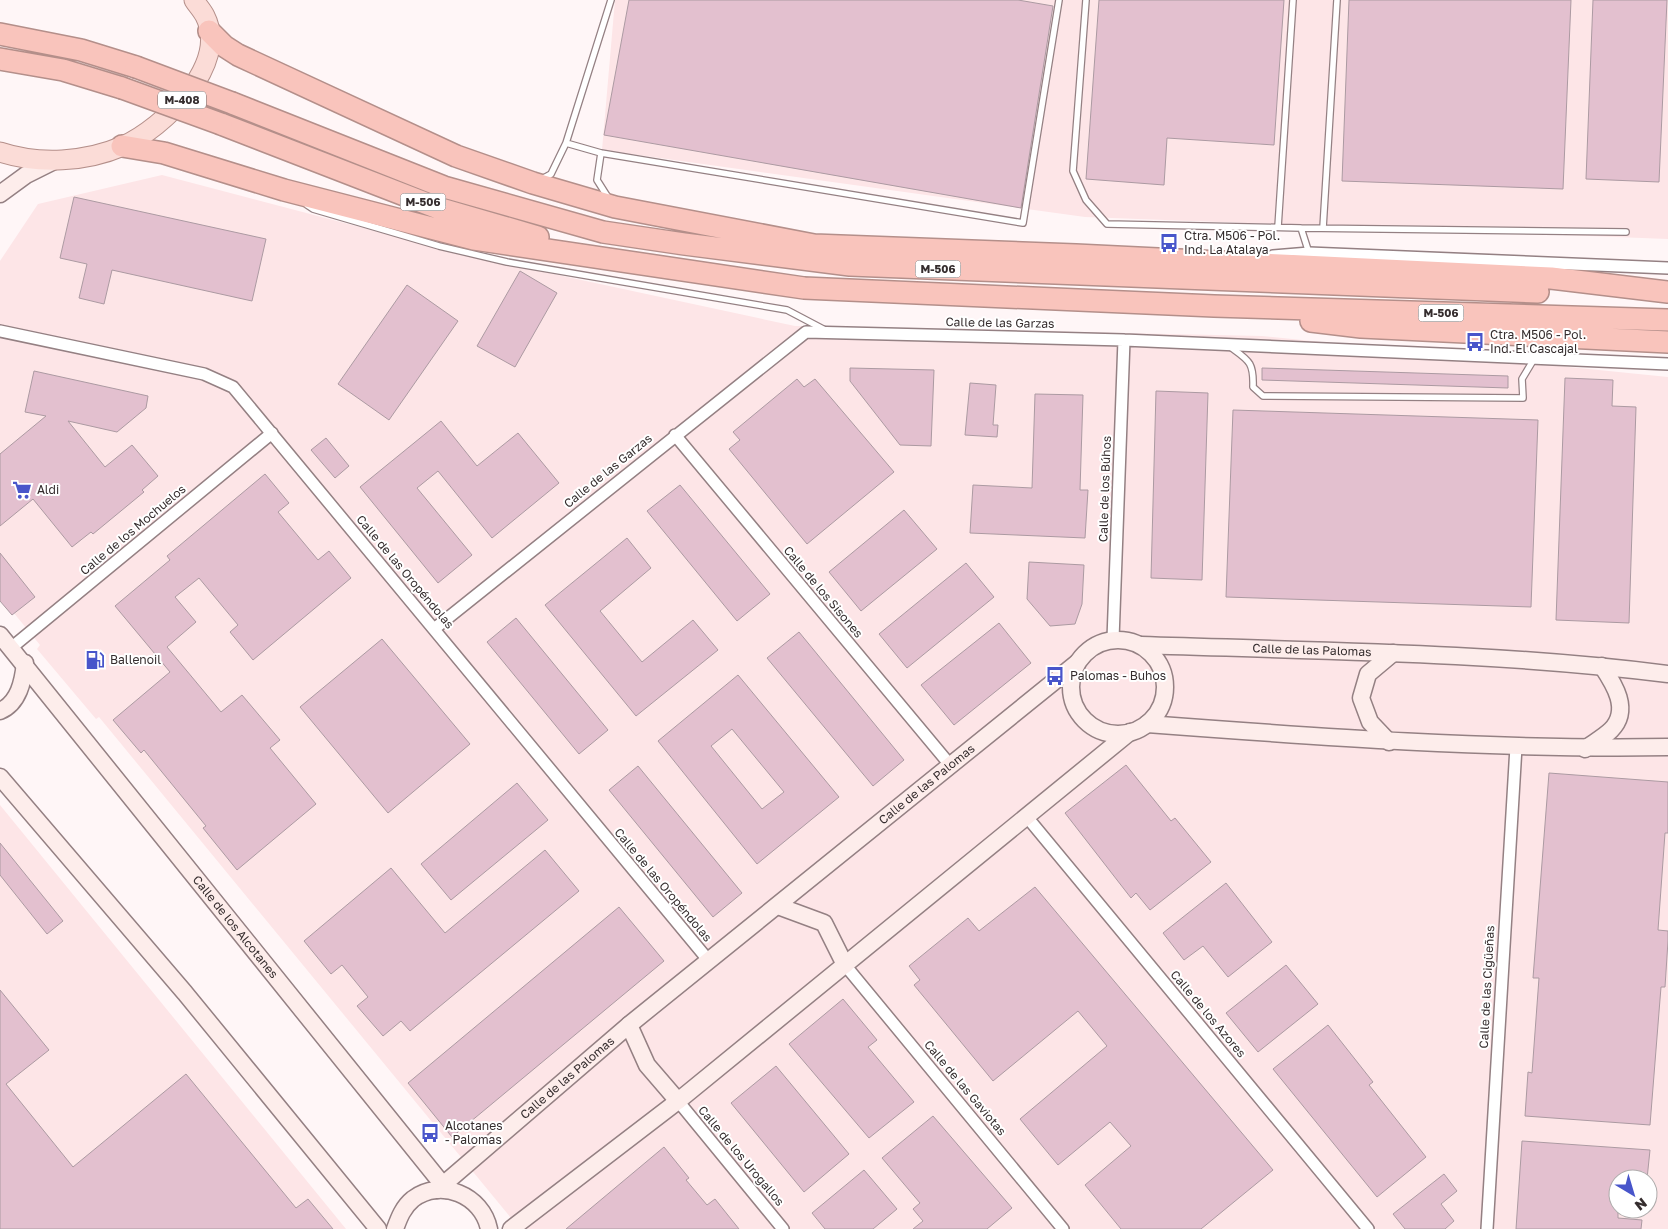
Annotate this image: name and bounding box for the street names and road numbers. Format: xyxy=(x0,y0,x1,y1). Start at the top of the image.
road number: M-408 xyxy=(158,92,206,108)
road number: M-506 xyxy=(400,193,446,210)
road number: M-506 xyxy=(916,260,960,278)
road number: M-506 xyxy=(1418,304,1464,322)
street label: Calle de las Garzas xyxy=(945,314,1055,331)
street label: Calle de las Garzas xyxy=(561,430,655,511)
street label: Calle de los Búhos xyxy=(1095,436,1114,542)
street label: Calle de los Mochuelos xyxy=(77,481,188,578)
street label: Calle de las Oropéndolas xyxy=(353,512,457,632)
street label: Calle de los Sisones xyxy=(781,543,866,641)
street label: Calle de las Palomas xyxy=(1252,640,1372,659)
street label: Calle de las Palomas xyxy=(875,741,978,827)
street label: Calle de las Oropéndolas xyxy=(611,825,715,945)
street label: Calle de los Alcotanes xyxy=(190,872,282,981)
street label: Calle de las Cigüeñas xyxy=(1476,925,1497,1049)
street label: Calle de los Azores xyxy=(1167,967,1249,1060)
street label: Calle de las Palomas xyxy=(517,1033,617,1122)
street label: Calle de las Gaviotas xyxy=(921,1037,1010,1138)
street label: Calle de los Urogallos xyxy=(695,1103,788,1209)

